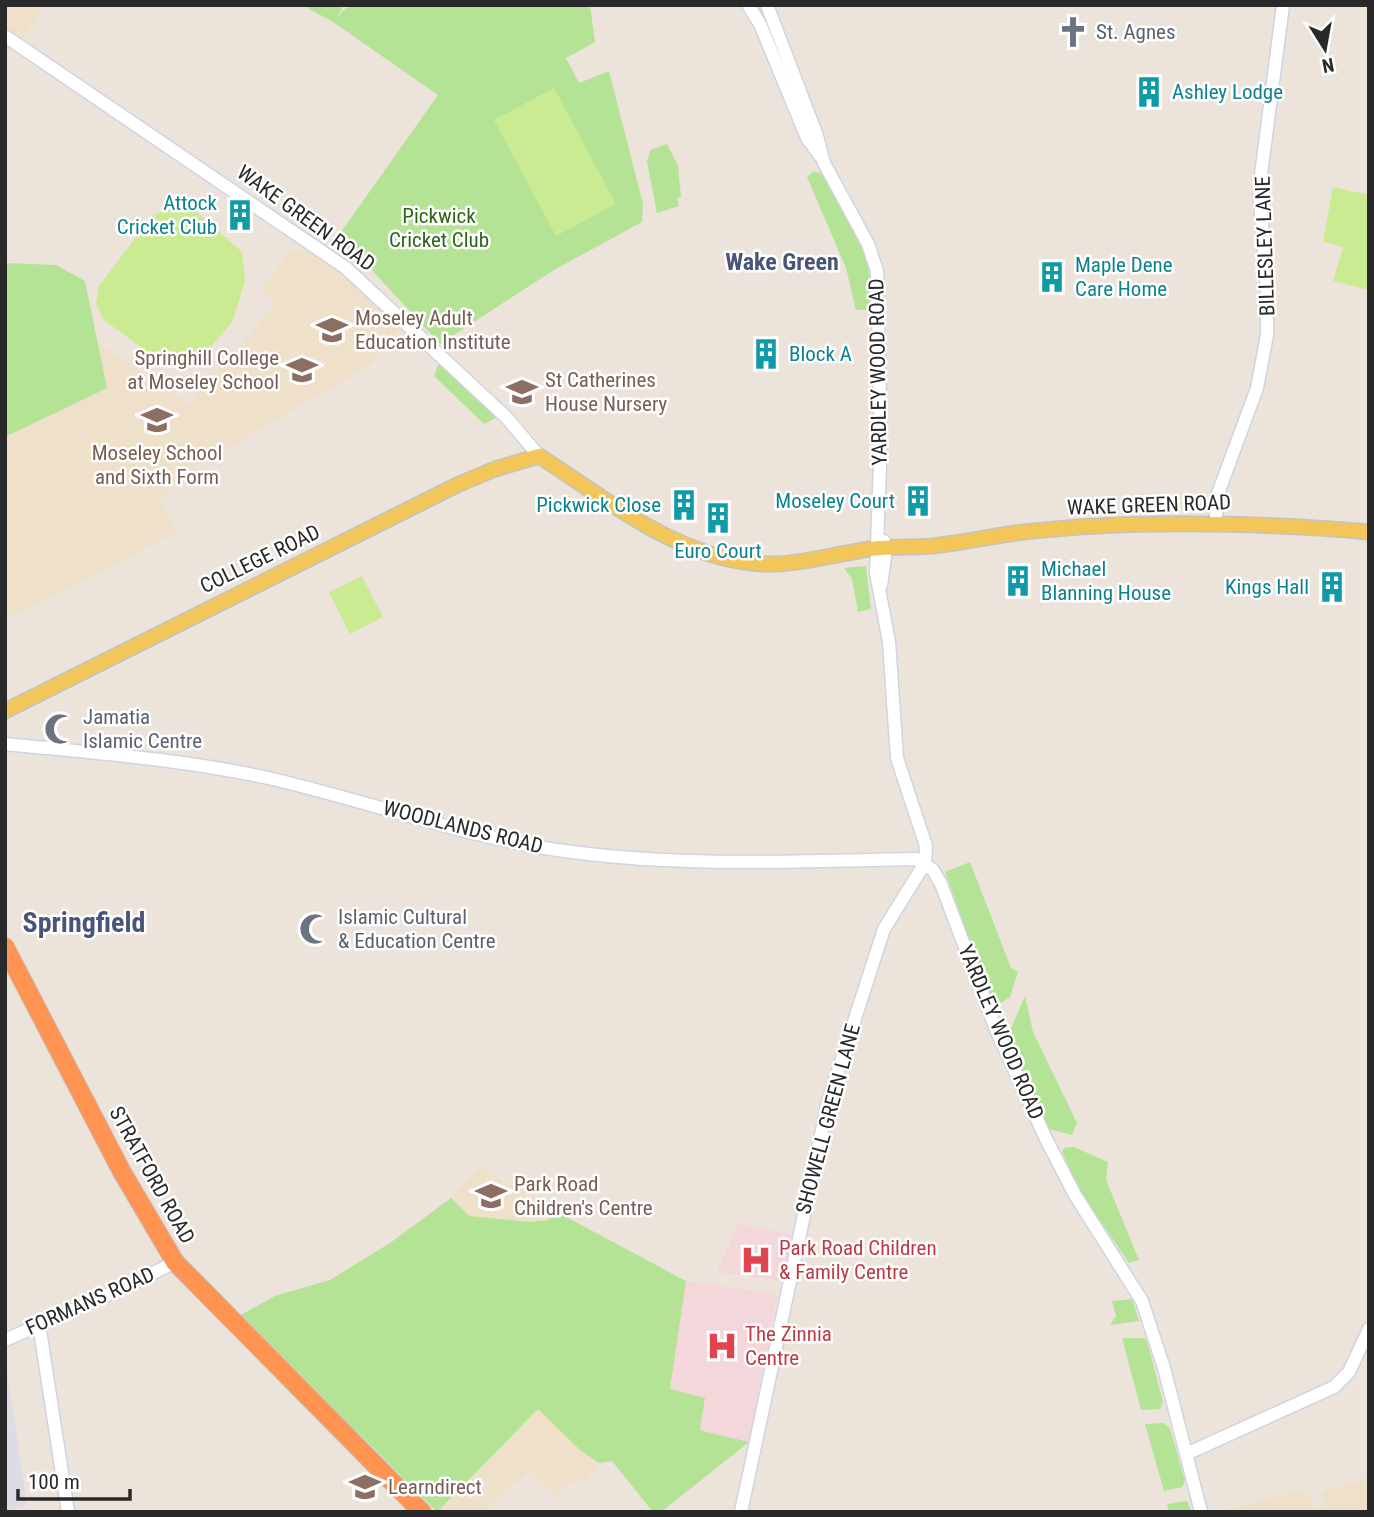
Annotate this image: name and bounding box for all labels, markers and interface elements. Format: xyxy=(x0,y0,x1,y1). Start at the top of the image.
north arrow xyxy=(1290,14,1360,84)
church icon: St. Agnes xyxy=(1056,15,1090,49)
place label: St. Agnes xyxy=(1096,20,1176,44)
text: N xyxy=(1320,53,1336,78)
building icon: Ashley Lodge xyxy=(1132,75,1166,109)
place label: Ashley Lodge xyxy=(1172,80,1283,104)
street label: WAKE GREEN ROAD xyxy=(232,160,380,276)
street label: BILLESLEY LANE xyxy=(1251,176,1279,316)
place label: Attock Cricket Club xyxy=(117,191,218,239)
building icon: Attock Cricket Club xyxy=(223,198,257,232)
park label: Pickwick Cricket Club xyxy=(389,204,489,252)
district label: Wake Green xyxy=(725,248,839,276)
place label: Maple Dene Care Home xyxy=(1075,253,1173,301)
building icon: Maple Dene Care Home xyxy=(1035,260,1069,294)
street label: YARDLEY WOOD ROAD xyxy=(864,278,892,466)
place label: Moseley Adult Education Institute xyxy=(355,306,511,354)
school or university icon: Moseley Adult Education Institute xyxy=(315,313,349,347)
building icon: Block A xyxy=(749,337,783,371)
place label: Block A xyxy=(789,342,852,366)
place label: Springhill College at Moseley School xyxy=(127,346,279,394)
school or university icon: Springhill College at Moseley School xyxy=(285,353,319,387)
place label: St Catherines House Nursery xyxy=(545,368,668,416)
school or university icon: St Catherines House Nursery xyxy=(505,375,539,409)
school or university icon: Moseley School and Sixth Form xyxy=(140,403,174,437)
place label: Moseley School and Sixth Form xyxy=(92,441,222,489)
building icon: Moseley Court xyxy=(901,484,935,518)
building icon: Pickwick Close xyxy=(667,488,701,522)
place label: Moseley Court xyxy=(775,489,895,513)
street label: WAKE GREEN ROAD xyxy=(1066,490,1232,520)
place label: Pickwick Close xyxy=(536,493,661,517)
building icon: Euro Court xyxy=(701,501,735,535)
street label: COLLEGE ROAD xyxy=(196,520,324,598)
place label: Euro Court xyxy=(674,539,762,563)
place label: Michael Blanning House xyxy=(1041,557,1171,605)
building icon: Michael Blanning House xyxy=(1001,564,1035,598)
building icon: Kings Hall xyxy=(1315,570,1349,604)
place label: Kings Hall xyxy=(1225,575,1309,599)
place label: Jamatia Islamic Centre xyxy=(83,705,202,753)
mosque icon: Jamatia Islamic Centre xyxy=(43,712,77,746)
street label: WOODLANDS ROAD xyxy=(381,796,545,858)
place label: Islamic Cultural & Education Centre xyxy=(338,905,496,953)
district label: Springfield xyxy=(23,906,145,939)
mosque icon: Islamic Cultural & Education Centre xyxy=(298,912,332,946)
street label: YARDLEY WOOD ROAD xyxy=(953,941,1049,1123)
street label: SHOWELL GREEN LANE xyxy=(791,1021,865,1217)
street label: STRATFORD ROAD xyxy=(104,1102,200,1248)
place label: Park Road Children's Centre xyxy=(514,1172,653,1220)
school or university icon: Park Road Children's Centre xyxy=(474,1179,508,1213)
place label: Park Road Children & Family Centre xyxy=(779,1236,937,1284)
hospital icon: Park Road Children & Family Centre xyxy=(739,1243,773,1277)
street label: FORMANS ROAD xyxy=(22,1262,158,1340)
place label: The Zinnia Centre xyxy=(745,1322,832,1370)
hospital icon: The Zinnia Centre xyxy=(705,1329,739,1363)
scale bar xyxy=(18,1458,130,1502)
text: 100 m xyxy=(28,1470,80,1494)
school or university icon: Learndirect xyxy=(348,1470,382,1504)
place label: Learndirect xyxy=(388,1475,482,1499)

